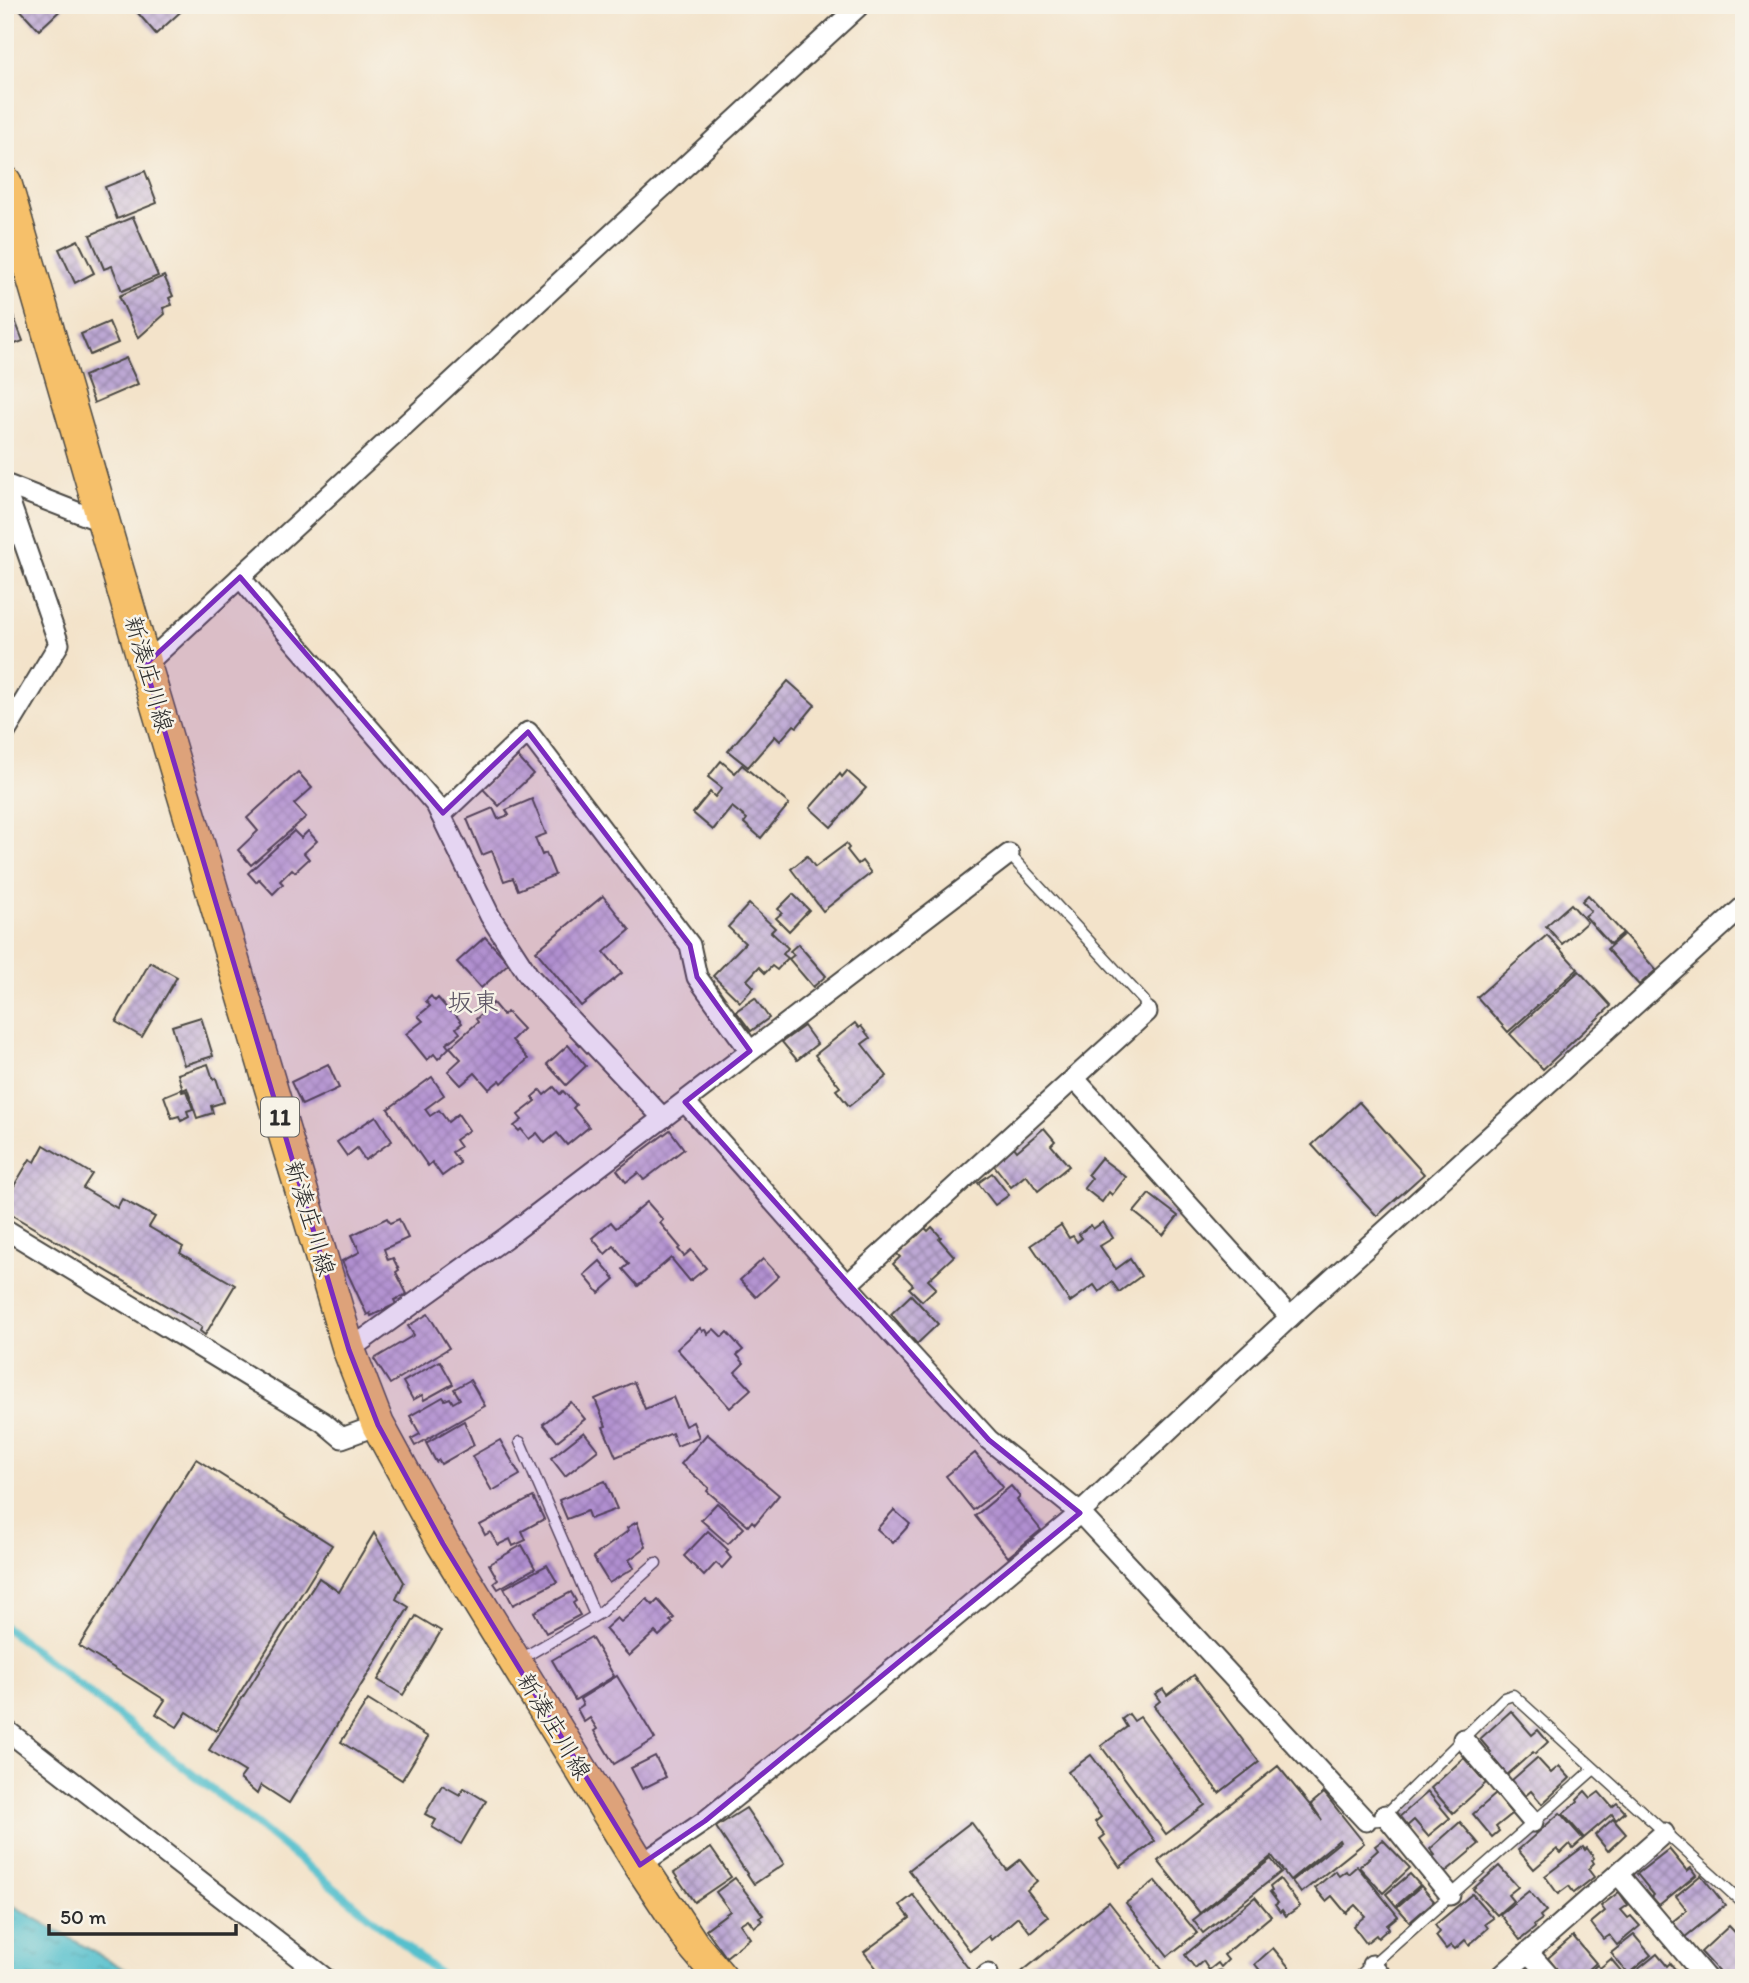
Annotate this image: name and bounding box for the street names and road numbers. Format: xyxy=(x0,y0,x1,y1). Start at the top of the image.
street label: 新湊庄川線 xyxy=(119,612,180,736)
road number: 11 xyxy=(261,1098,299,1136)
street label: 新湊庄川線 xyxy=(279,1156,342,1279)
street label: 新湊庄川線 xyxy=(511,1667,598,1785)

